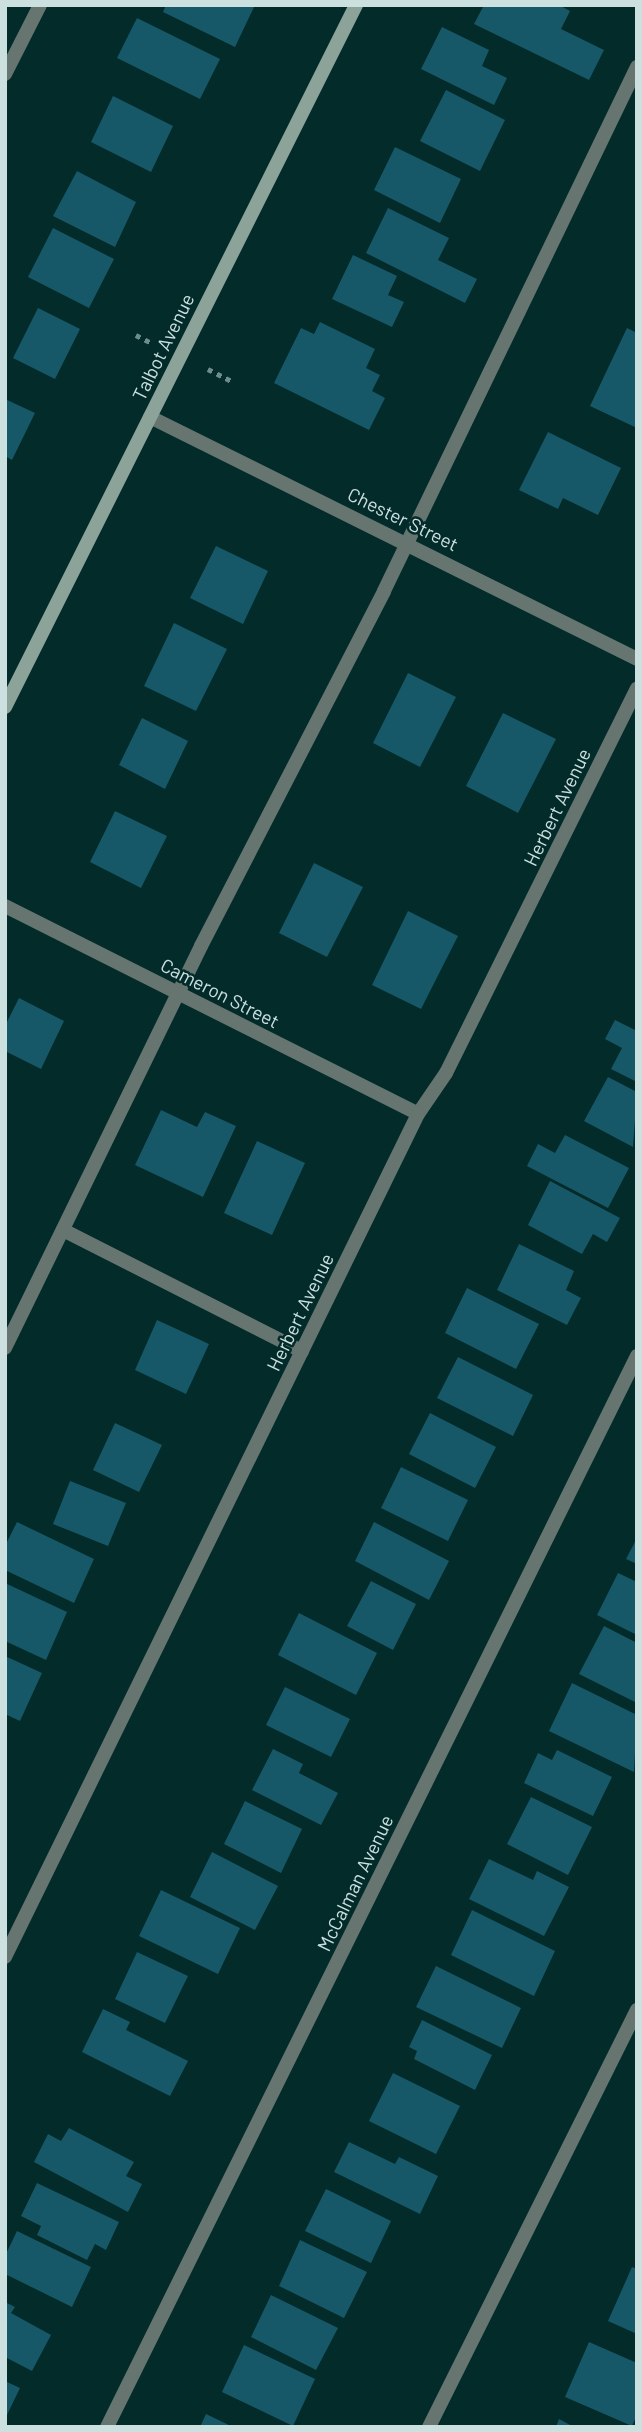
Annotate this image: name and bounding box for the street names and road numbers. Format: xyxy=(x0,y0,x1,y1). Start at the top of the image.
street label: Talbot Avenue xyxy=(127,290,199,404)
street label: Chester Street xyxy=(344,482,462,556)
street label: Herbert Avenue xyxy=(519,744,595,870)
street label: Cameron Street xyxy=(157,953,283,1033)
street label: Herbert Avenue xyxy=(262,1249,338,1375)
street label: McCalman Avenue xyxy=(312,1811,398,1955)

